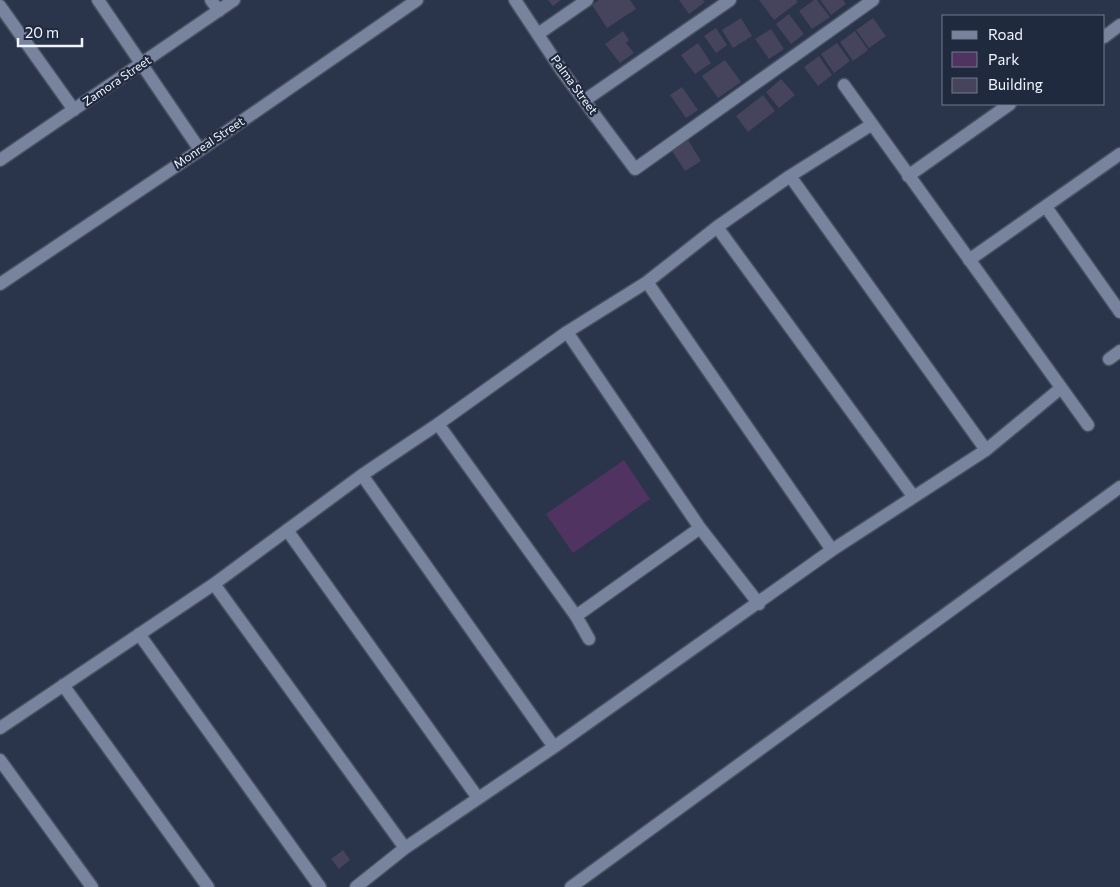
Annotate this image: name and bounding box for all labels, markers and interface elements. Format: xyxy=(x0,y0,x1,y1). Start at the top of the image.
scale bar xyxy=(18,15,81,47)
legend xyxy=(942,15,1105,105)
text: 20 m xyxy=(25,23,59,41)
text: Road xyxy=(988,25,1023,43)
text: Park xyxy=(988,50,1019,68)
street label: Zamora Street xyxy=(80,52,153,108)
street label: Palma Street xyxy=(549,52,601,117)
text: Building xyxy=(988,75,1043,93)
street label: Monreal Street xyxy=(171,113,246,171)

